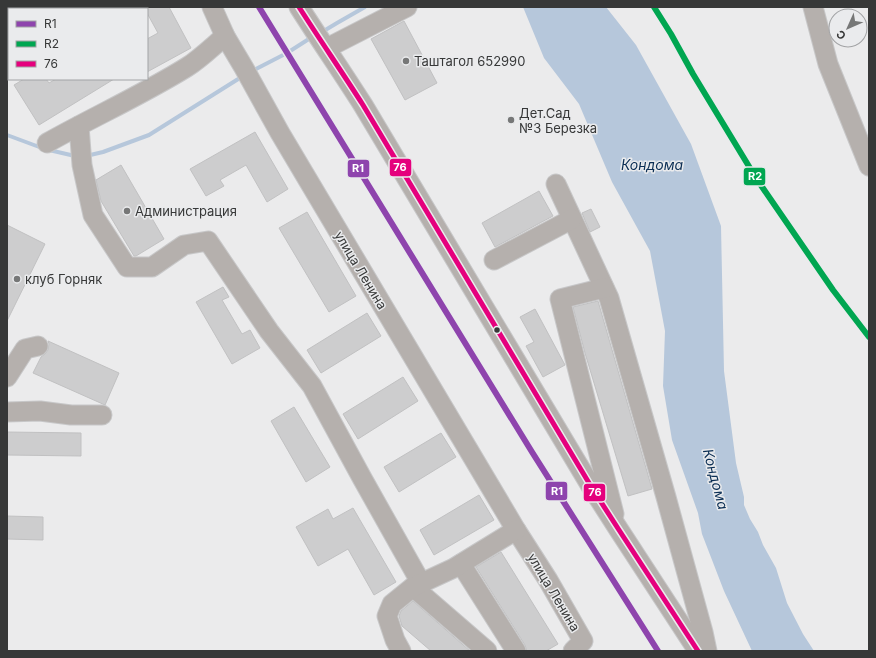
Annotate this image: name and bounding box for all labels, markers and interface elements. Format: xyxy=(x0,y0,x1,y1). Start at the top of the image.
legend xyxy=(8,8,148,80)
north arrow xyxy=(828,8,868,48)
text: R1 xyxy=(44,16,57,31)
text: С xyxy=(833,27,849,43)
text: R2 xyxy=(44,36,59,51)
place label: Таштагол 652990 xyxy=(414,53,525,69)
text: 76 xyxy=(44,56,58,71)
marker: Таштагол 652990 xyxy=(401,56,411,66)
place label: Дет.Сад №3 Березка xyxy=(519,105,597,136)
marker: Дет.Сад №3 Березка xyxy=(506,115,516,125)
water label: Кондома xyxy=(621,156,683,173)
line badge: 76 xyxy=(389,158,412,177)
line badge: R1 xyxy=(347,159,370,178)
text: 76 xyxy=(393,160,407,174)
text: R1 xyxy=(352,161,364,175)
line badge: R2 xyxy=(743,167,766,186)
text: R2 xyxy=(748,169,762,183)
place label: Администрация xyxy=(135,203,237,219)
marker: Администрация xyxy=(122,206,132,216)
street label: улица Ленина xyxy=(331,228,391,312)
place label: клуб Горняк xyxy=(25,271,102,287)
marker: клуб Горняк xyxy=(12,274,22,284)
unlabelled marker xyxy=(492,325,502,335)
water label: Кондома xyxy=(700,447,732,512)
line badge: R1 xyxy=(545,481,568,501)
line badge: 76 xyxy=(583,483,606,502)
text: R1 xyxy=(551,484,563,498)
text: 76 xyxy=(588,485,602,499)
street label: улица Ленина xyxy=(524,550,584,634)

